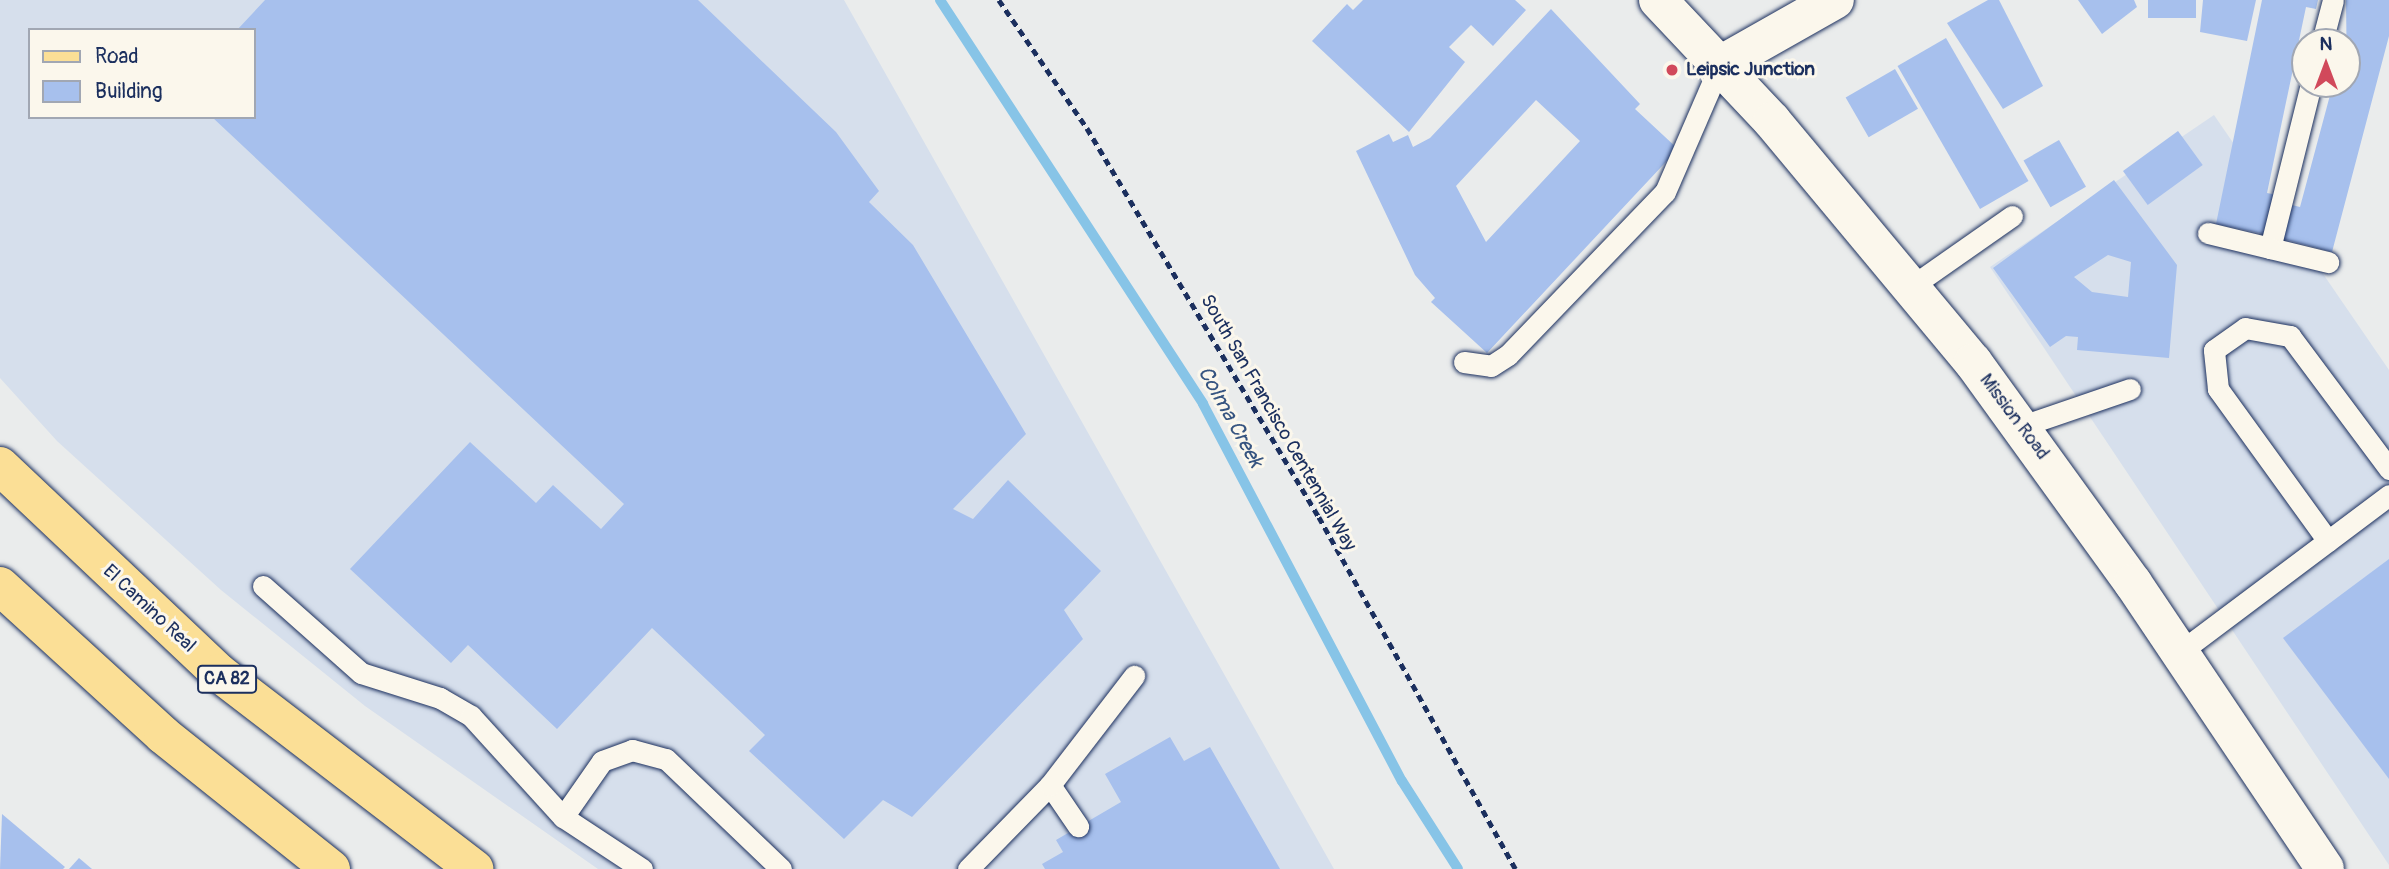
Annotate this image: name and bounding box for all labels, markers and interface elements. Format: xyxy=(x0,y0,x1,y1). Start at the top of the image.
legend xyxy=(28,28,256,119)
north arrow xyxy=(2291,28,2361,98)
text: N xyxy=(2320,32,2332,56)
text: Road xyxy=(95,43,139,70)
place label: Leipsic Junction xyxy=(1686,59,1815,81)
marker: Leipsic Junction xyxy=(1664,62,1680,78)
text: Building xyxy=(95,78,162,105)
street label: South San Francisco Centennial Way xyxy=(1195,291,1361,555)
water label: Colma Creek xyxy=(1192,362,1268,472)
street label: Mission Road xyxy=(1974,370,2054,464)
street label: El Camino Real xyxy=(98,560,200,658)
road number: CA 82 xyxy=(196,664,258,694)

